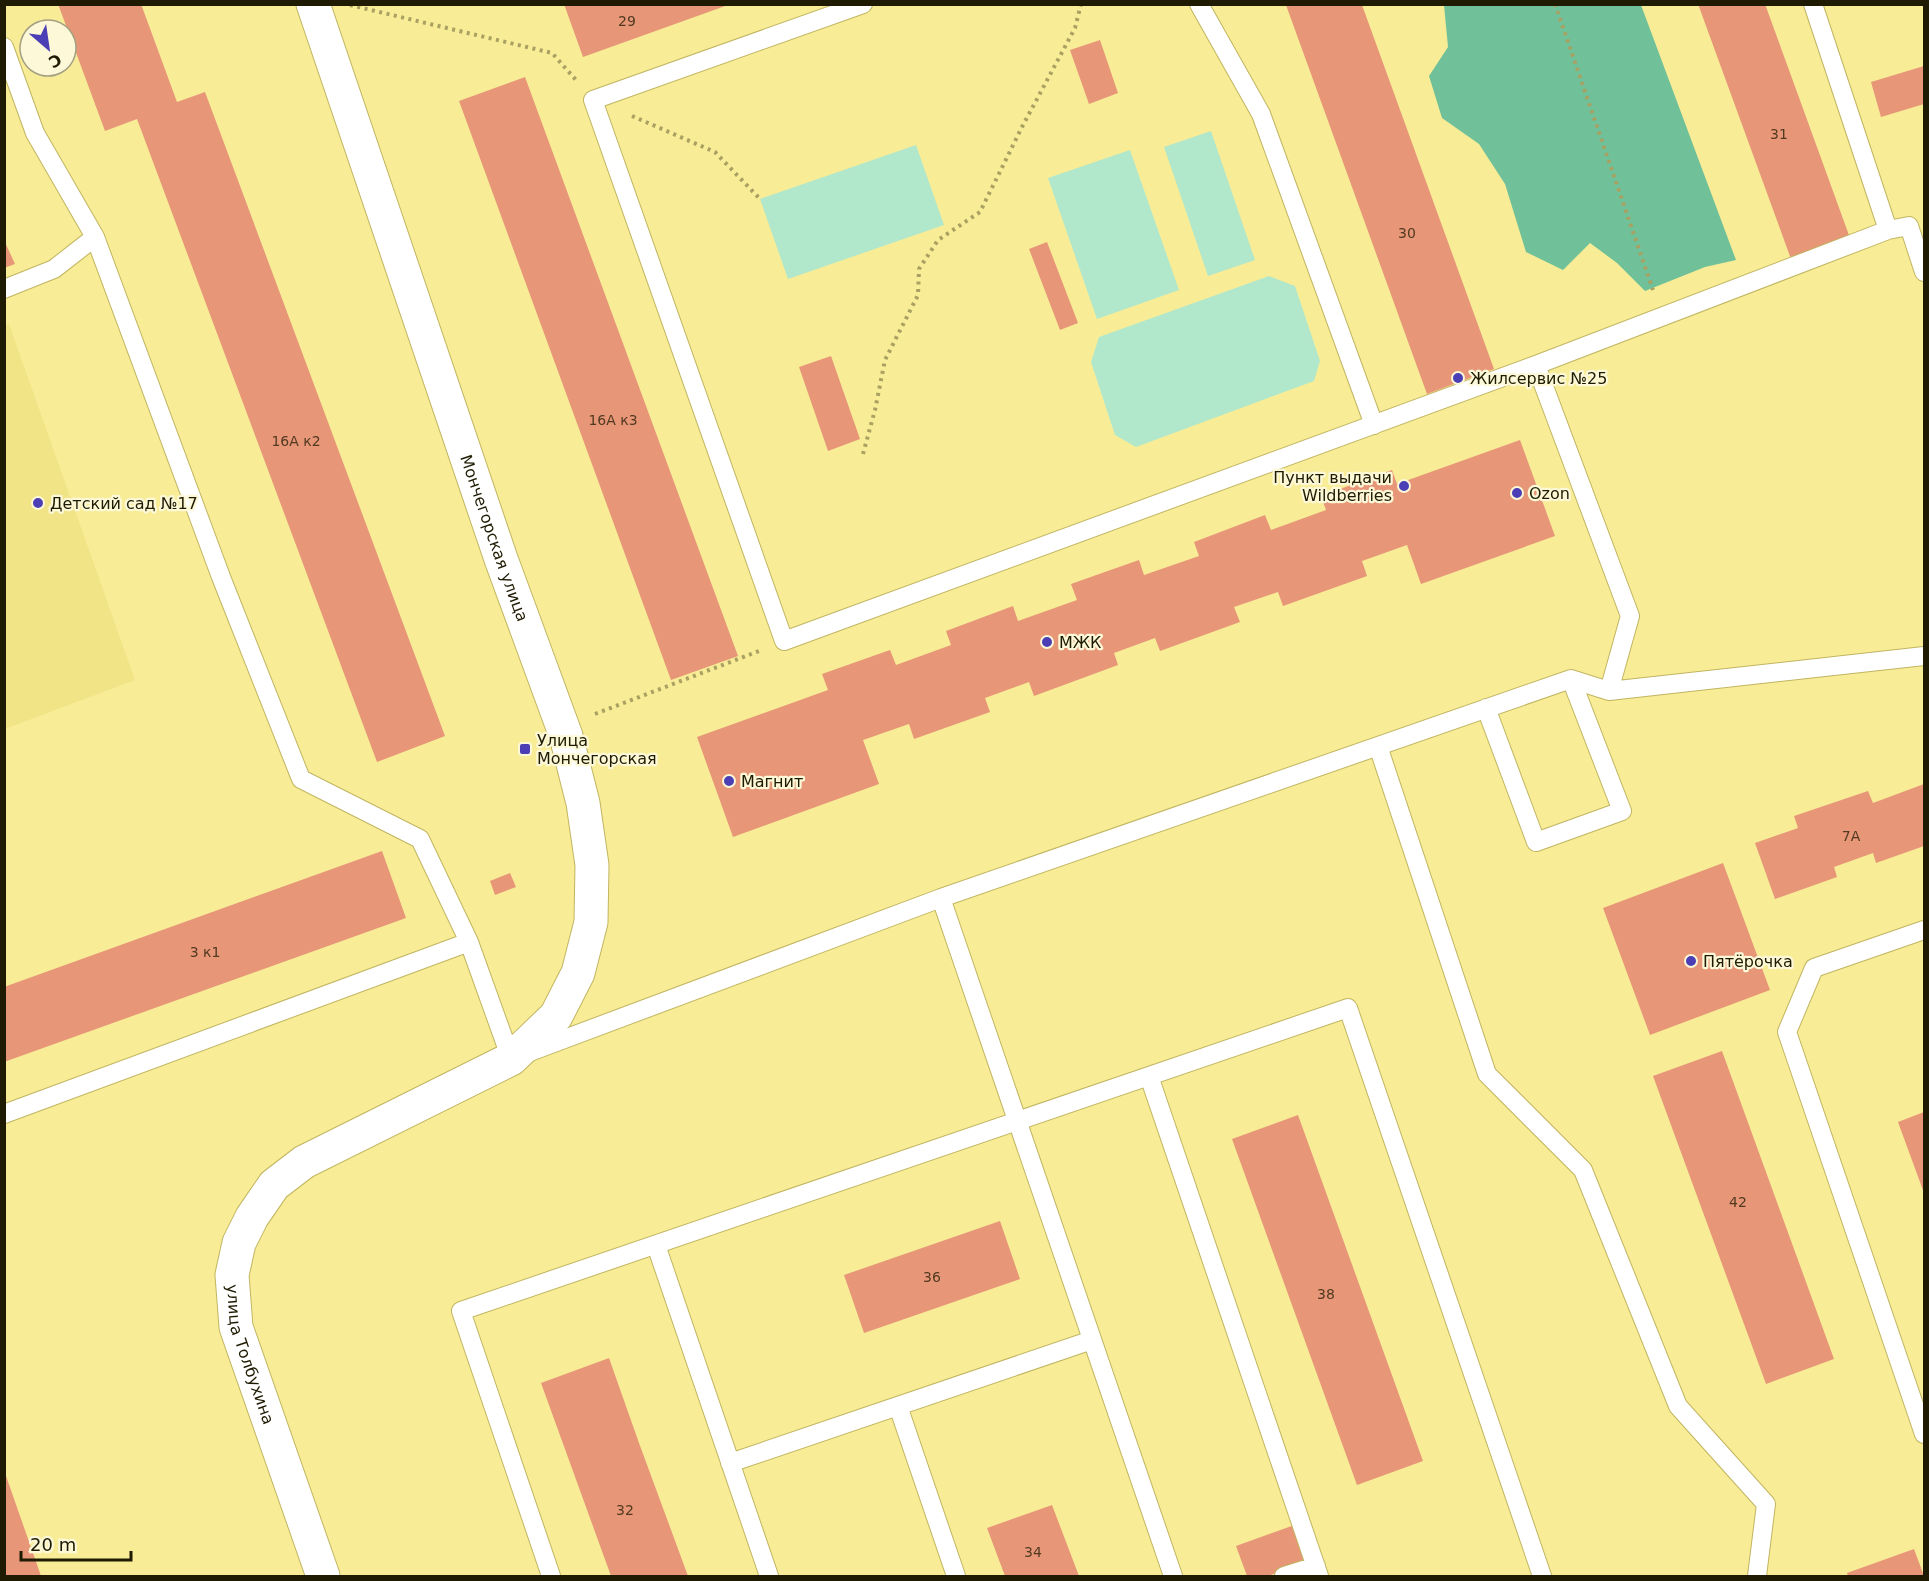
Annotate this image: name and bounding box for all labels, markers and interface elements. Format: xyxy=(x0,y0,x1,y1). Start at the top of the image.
house number: 29 xyxy=(618,13,636,29)
north arrow xyxy=(18,18,78,78)
text: С xyxy=(45,50,65,72)
house number: 31 xyxy=(1770,126,1788,142)
house number: 30 xyxy=(1398,225,1416,241)
place label: Жилсервис №25 xyxy=(1470,369,1607,388)
marker: Жилсервис №25 xyxy=(1451,371,1465,385)
house number: 16А к3 xyxy=(588,412,638,428)
house number: 16А к2 xyxy=(271,433,321,449)
street label: Мончегорская улица xyxy=(457,452,533,624)
place label: Пункт выдачи Wildberries xyxy=(1273,468,1392,505)
marker: Пункт выдачи Wildberries xyxy=(1397,479,1411,493)
place label: Ozon xyxy=(1529,484,1570,503)
marker: Ozon xyxy=(1510,486,1524,500)
place label: Детский сад №17 xyxy=(50,494,198,513)
marker: Детский сад №17 xyxy=(31,496,45,510)
place label: МЖК xyxy=(1059,633,1102,652)
marker: МЖК xyxy=(1040,635,1054,649)
place label: Улица Мончегорская xyxy=(537,731,657,768)
marker: Улица Мончегорская xyxy=(518,742,532,756)
place label: Магнит xyxy=(741,772,803,791)
marker: Магнит xyxy=(722,774,736,788)
house number: 7А xyxy=(1842,828,1861,844)
house number: 3 к1 xyxy=(190,944,220,960)
place label: Пятёрочка xyxy=(1703,952,1793,971)
marker: Пятёрочка xyxy=(1684,954,1698,968)
house number: 42 xyxy=(1729,1194,1747,1210)
house number: 36 xyxy=(923,1269,941,1285)
street label: улица Толбухина xyxy=(223,1283,279,1427)
house number: 38 xyxy=(1317,1286,1335,1302)
house number: 32 xyxy=(616,1502,634,1518)
scale bar xyxy=(21,1524,130,1562)
text: 20 m xyxy=(30,1534,76,1555)
house number: 34 xyxy=(1024,1544,1042,1560)

